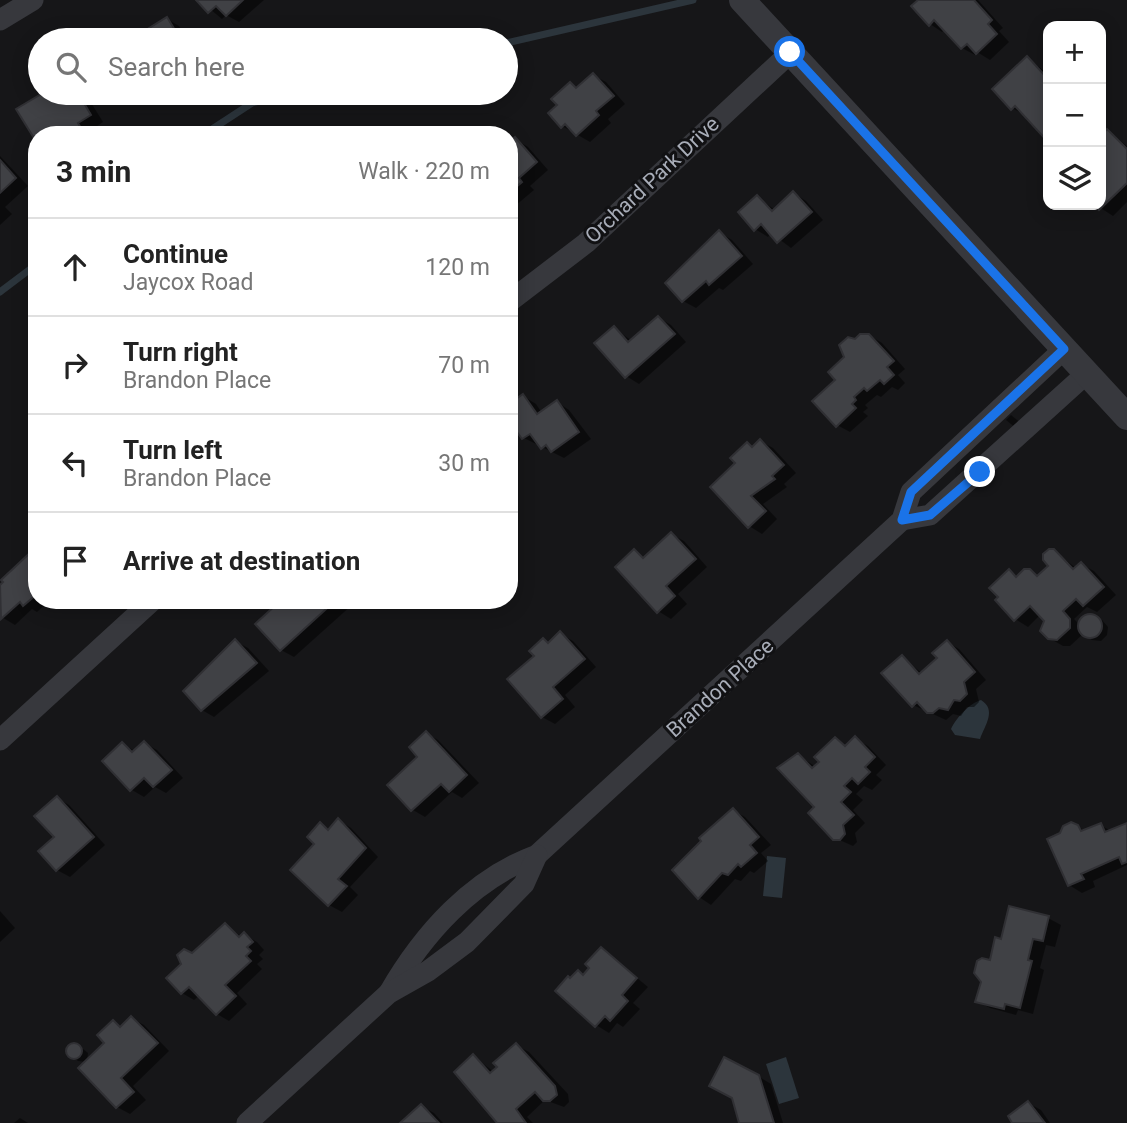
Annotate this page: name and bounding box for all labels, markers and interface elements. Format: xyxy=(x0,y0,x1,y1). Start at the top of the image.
map controls xyxy=(1043,21,1106,210)
button: + xyxy=(1043,21,1106,84)
search box xyxy=(28,28,518,105)
route start xyxy=(774,36,805,67)
icon: search xyxy=(52,48,90,86)
text: Search here xyxy=(108,52,245,82)
button: − xyxy=(1043,84,1106,147)
street label: Orchard Park Drive xyxy=(580,112,724,248)
button: layers xyxy=(1043,147,1106,210)
text: 3 min xyxy=(56,154,131,189)
text: Walk · 220 m xyxy=(358,158,490,185)
text: Continue xyxy=(123,239,228,269)
icon: ahead xyxy=(56,248,94,286)
text: 120 m xyxy=(425,254,490,281)
text: Jaycox Road xyxy=(123,269,254,296)
text: Turn right xyxy=(123,337,238,367)
icon: right xyxy=(56,346,94,384)
text: 70 m xyxy=(438,352,490,379)
text: Brandon Place xyxy=(123,367,271,394)
text: Turn left xyxy=(123,435,222,465)
icon: left xyxy=(56,444,94,482)
text: 30 m xyxy=(438,450,490,477)
route end xyxy=(964,456,995,487)
text: Brandon Place xyxy=(123,465,271,492)
icon: arrive xyxy=(56,542,94,580)
text: Arrive at destination xyxy=(123,546,360,576)
street label: Brandon Place xyxy=(662,634,778,742)

